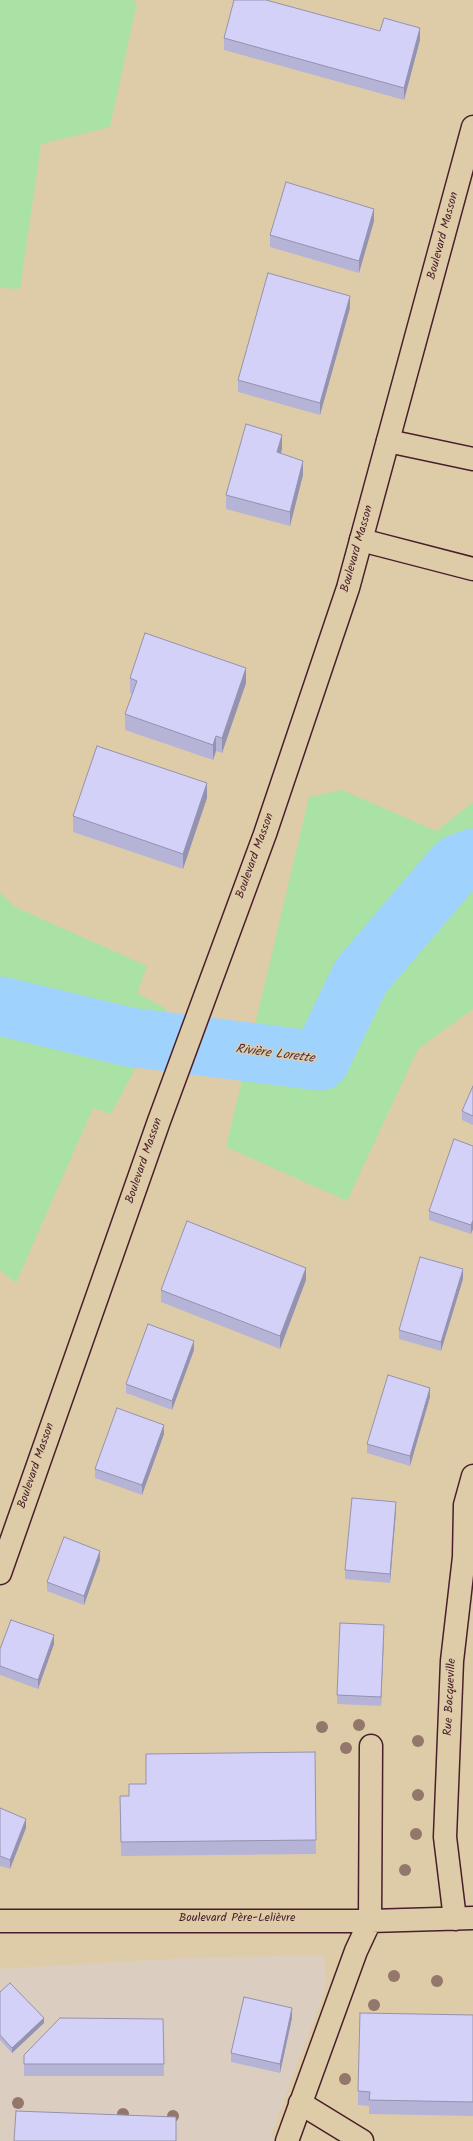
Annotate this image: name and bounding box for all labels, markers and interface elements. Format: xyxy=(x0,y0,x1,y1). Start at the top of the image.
street label: Boulevard Masson xyxy=(425,191,463,281)
street label: Boulevard Masson xyxy=(339,504,377,594)
street label: Boulevard Masson xyxy=(234,811,278,901)
water label: Rivière Lorette xyxy=(235,1042,315,1068)
street label: Boulevard Masson xyxy=(124,1116,166,1206)
street label: Boulevard Masson xyxy=(16,1421,58,1511)
street label: Rue Bacqueville xyxy=(442,1658,460,1736)
street label: Boulevard Père-Lelièvre xyxy=(179,1912,295,1926)

